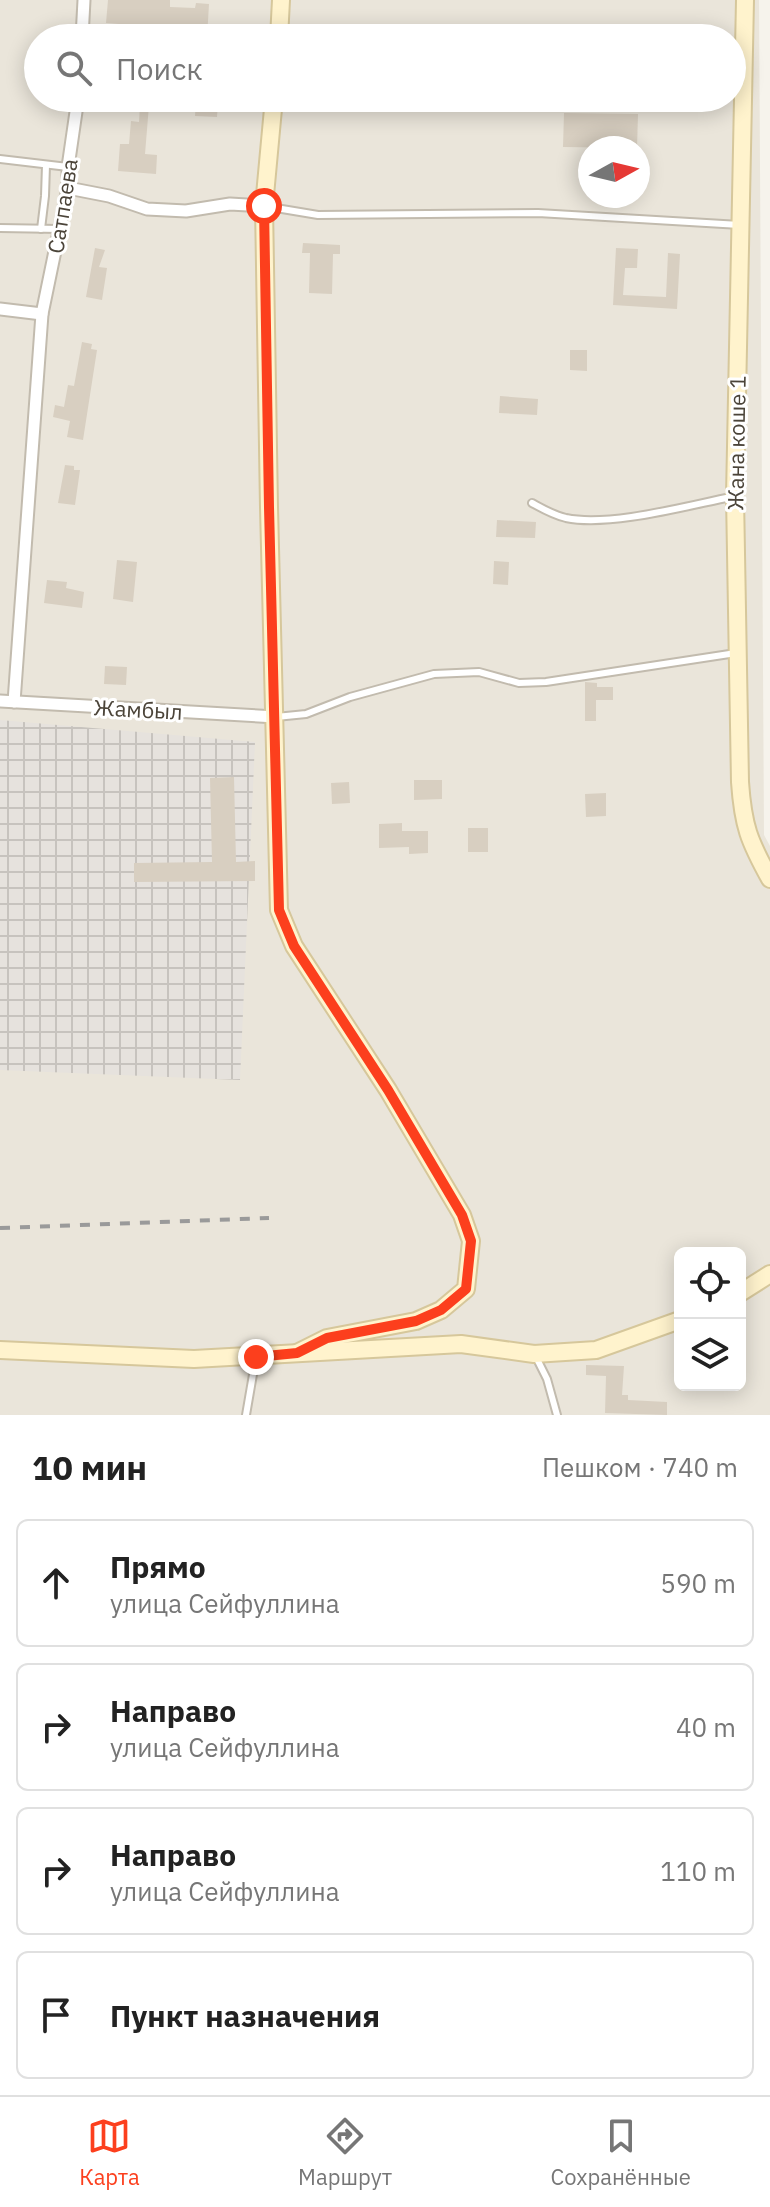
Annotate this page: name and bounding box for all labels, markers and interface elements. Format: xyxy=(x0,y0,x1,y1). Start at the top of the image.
search box xyxy=(24,24,746,112)
icon: search xyxy=(52,46,96,90)
text: Поиск xyxy=(116,49,203,88)
north arrow xyxy=(578,136,650,208)
street label: Сатпаева xyxy=(40,156,84,256)
route start xyxy=(246,188,282,224)
street label: Жана коше 1 xyxy=(720,375,752,511)
street label: Жамбыл xyxy=(93,692,183,726)
map controls xyxy=(674,1247,746,1391)
button: locate xyxy=(674,1247,746,1319)
button: layers xyxy=(674,1319,746,1391)
route end xyxy=(238,1339,274,1375)
text: 10 мин xyxy=(32,1445,147,1489)
text: Пешком · 740 m xyxy=(542,1450,738,1484)
text: Прямо xyxy=(110,1547,206,1586)
icon: ahead xyxy=(34,1561,78,1605)
text: 590 m xyxy=(660,1566,736,1600)
text: улица Сейфуллина xyxy=(110,1586,340,1620)
text: Направо xyxy=(110,1691,236,1730)
icon: right xyxy=(34,1705,78,1749)
text: 40 m xyxy=(676,1710,736,1744)
text: улица Сейфуллина xyxy=(110,1730,340,1764)
text: Направо xyxy=(110,1835,236,1874)
icon: right xyxy=(34,1849,78,1893)
text: 110 m xyxy=(660,1854,736,1888)
text: улица Сейфуллина xyxy=(110,1874,340,1908)
icon: arrive xyxy=(34,1993,78,2037)
text: Пункт назначения xyxy=(110,1996,380,2035)
tab: Карта xyxy=(79,2114,140,2191)
tab: Маршрут xyxy=(298,2114,392,2191)
tab: Сохранённые xyxy=(551,2114,691,2191)

